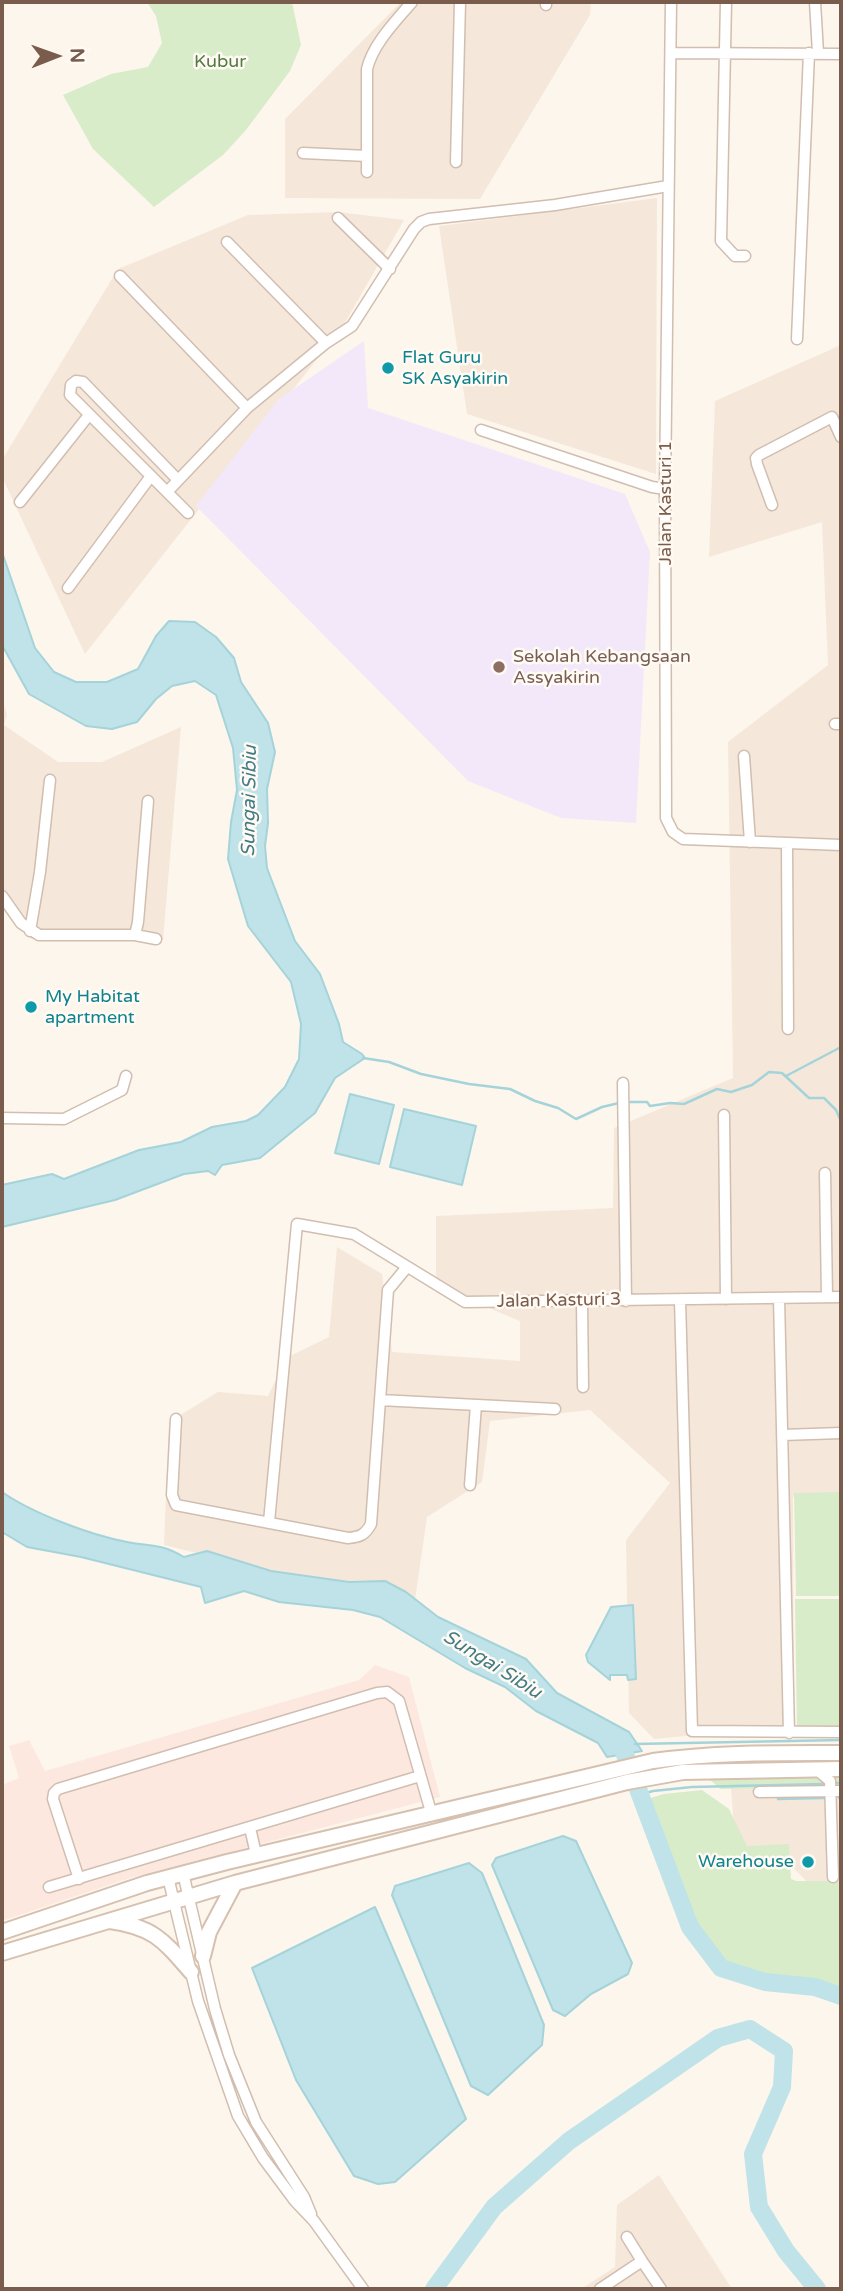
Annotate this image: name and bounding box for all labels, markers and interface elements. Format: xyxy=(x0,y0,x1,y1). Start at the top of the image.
north arrow xyxy=(21,21,91,91)
text: N xyxy=(66,48,88,63)
park label: Kubur xyxy=(194,51,246,73)
place label: Flat Guru SK Asyakirin xyxy=(402,347,508,390)
marker: Flat Guru SK Asyakirin xyxy=(380,360,396,376)
street label: Jalan Kasturi 1 xyxy=(655,441,677,565)
place label: Sekolah Kebangsaan Assyakirin xyxy=(513,646,691,688)
marker: Sekolah Kebangsaan Assyakirin xyxy=(491,659,507,675)
water label: Sungai Sibiu xyxy=(238,745,262,857)
place label: My Habitat apartment xyxy=(45,986,140,1028)
marker: My Habitat apartment xyxy=(23,999,39,1015)
street label: Jalan Kasturi 3 xyxy=(496,1289,622,1313)
water label: Sungai Sibiu xyxy=(439,1626,545,1704)
place label: Warehouse xyxy=(698,1851,794,1873)
marker: Warehouse xyxy=(800,1854,816,1870)

